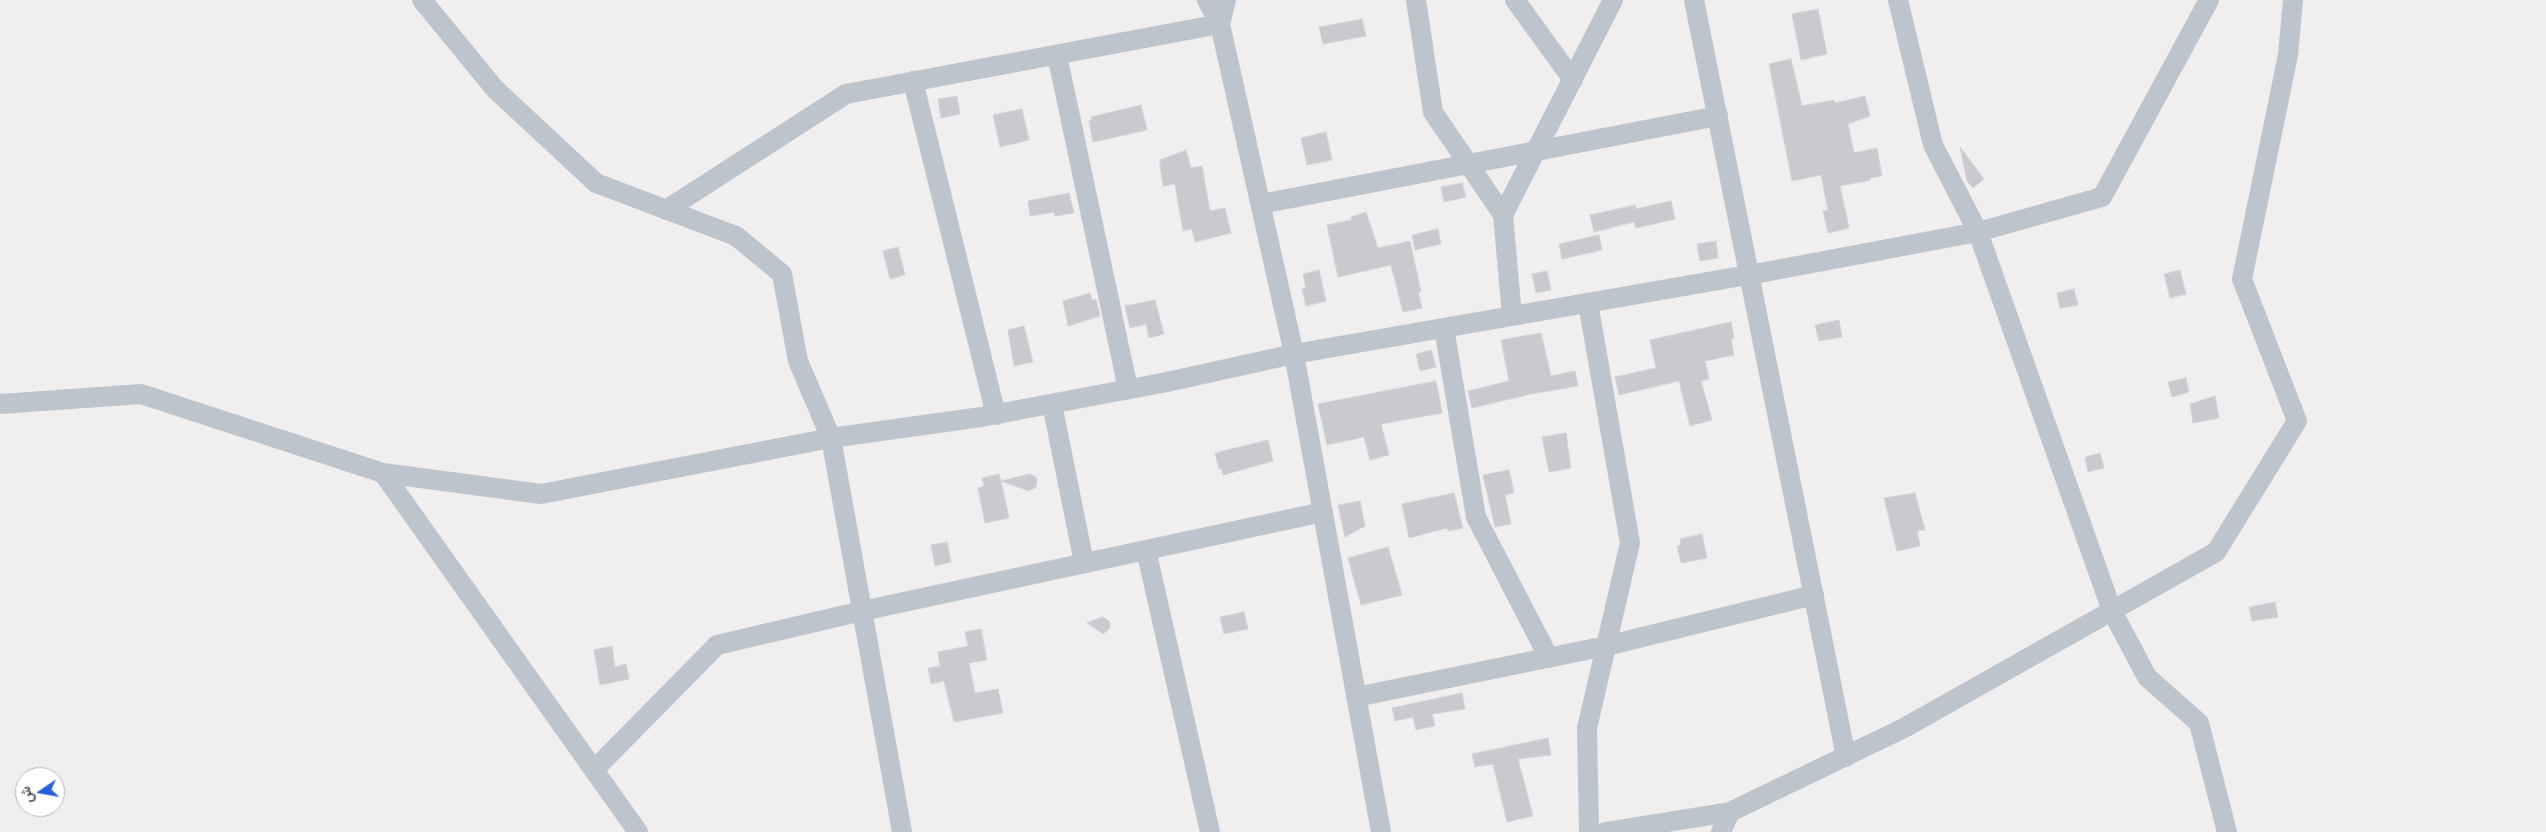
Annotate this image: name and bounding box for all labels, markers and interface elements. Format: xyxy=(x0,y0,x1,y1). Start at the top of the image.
north arrow xyxy=(15,767,65,817)
text: ش xyxy=(16,785,36,805)

